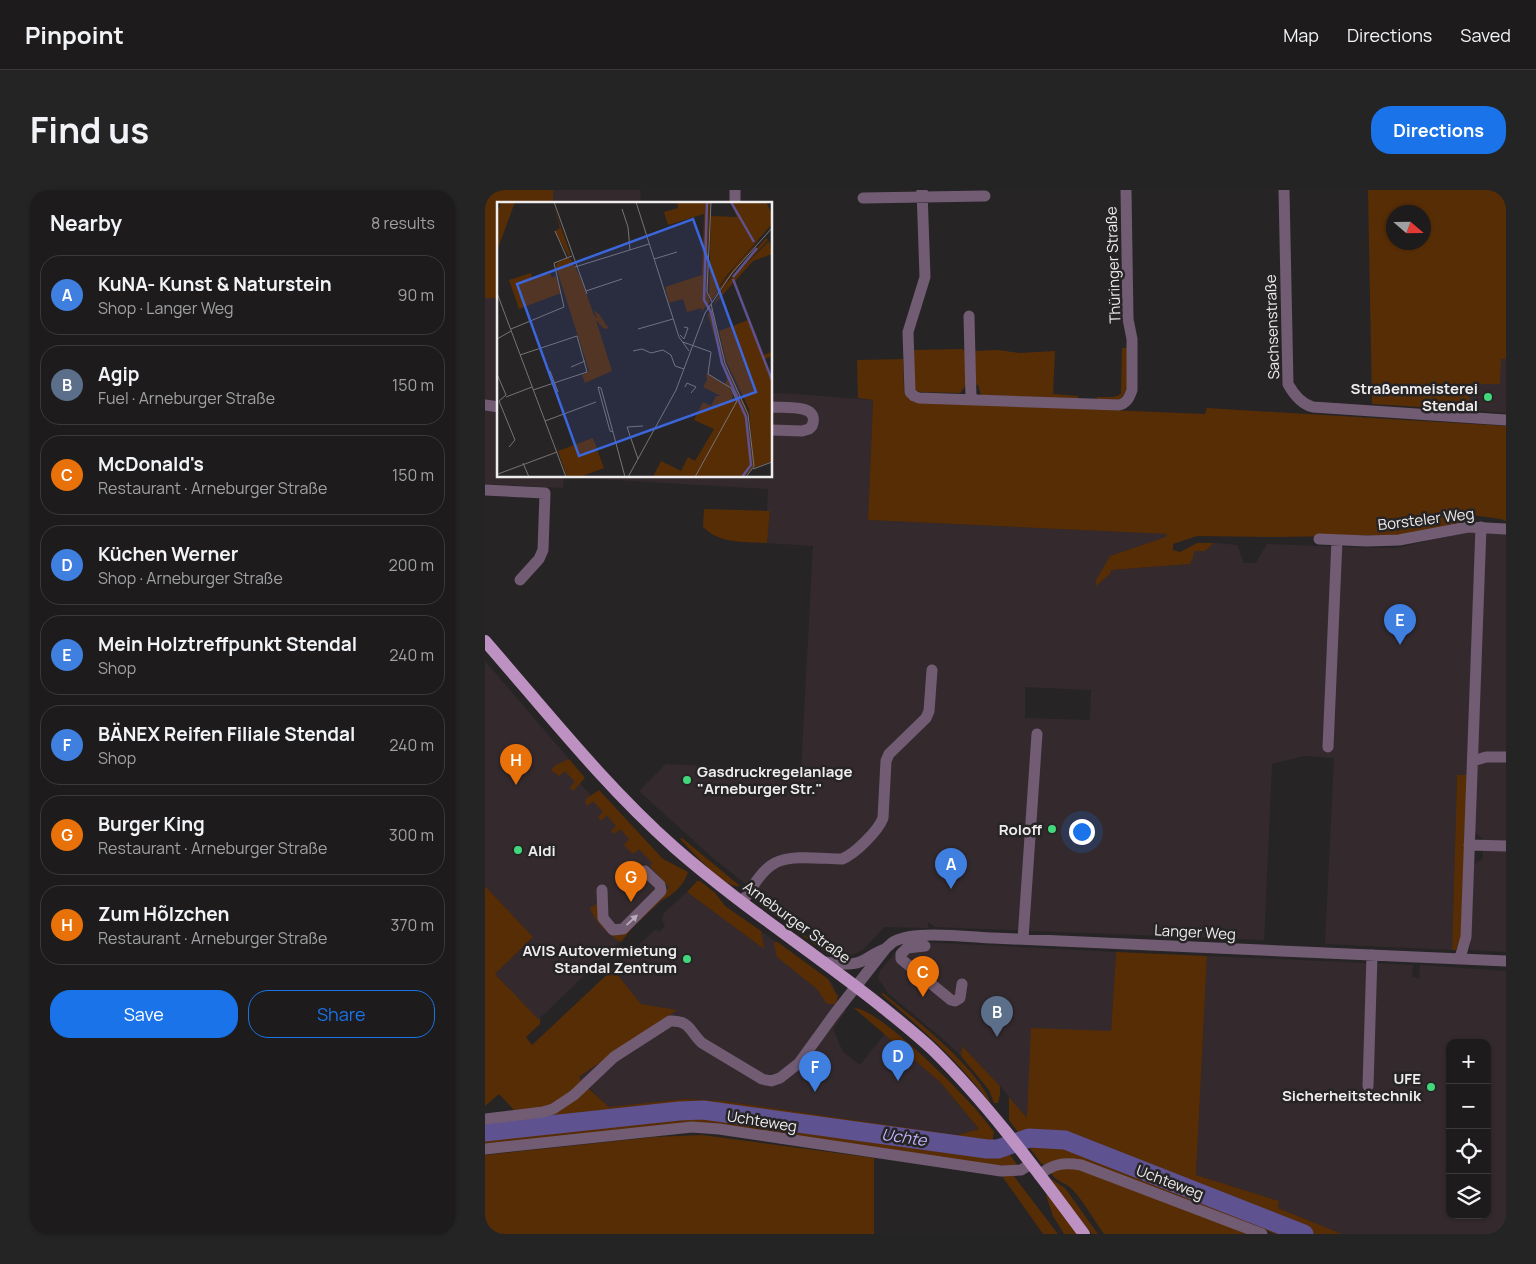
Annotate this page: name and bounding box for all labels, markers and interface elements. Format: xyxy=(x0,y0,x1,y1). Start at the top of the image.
text: Pinpoint xyxy=(25,18,124,51)
text: Map xyxy=(1283,23,1319,47)
text: Directions xyxy=(1347,23,1432,47)
text: Saved xyxy=(1460,23,1511,47)
text: Find us xyxy=(30,106,149,154)
button: Directions xyxy=(1371,106,1506,154)
inset map xyxy=(497,202,773,478)
north arrow xyxy=(1386,205,1431,250)
street label: Thüringer Straße xyxy=(1100,206,1126,324)
text: Nearby xyxy=(50,209,122,237)
text: 8 results xyxy=(371,212,435,234)
text: KuNA- Kunst & Naturstein xyxy=(98,271,332,297)
street label: Sachsenstraße xyxy=(1260,274,1284,380)
text: A xyxy=(62,284,72,306)
text: 90 m xyxy=(398,284,434,306)
text: Shop · Langer Weg xyxy=(98,297,234,319)
text: Agip xyxy=(98,361,139,387)
text: B xyxy=(62,374,72,396)
text: 150 m xyxy=(392,374,434,396)
place label: Straßenmeisterei Stendal xyxy=(1351,378,1478,416)
text: Fuel · Arneburger Straße xyxy=(98,387,275,409)
marker: Straßenmeisterei Stendal xyxy=(1482,391,1494,403)
text: McDonald's xyxy=(98,451,204,477)
text: C xyxy=(61,464,73,486)
text: 150 m xyxy=(392,464,434,486)
text: Restaurant · Arneburger Straße xyxy=(98,477,327,499)
street label: Borsteler Weg xyxy=(1377,503,1475,535)
text: Küchen Werner xyxy=(98,541,238,567)
text: D xyxy=(61,554,73,576)
text: 200 m xyxy=(389,554,434,576)
text: Shop · Arneburger Straße xyxy=(98,567,283,589)
pin: E xyxy=(1384,604,1416,645)
text: Mein Holztreffpunkt Stendal xyxy=(98,631,357,657)
text: E xyxy=(62,644,72,666)
text: 240 m xyxy=(389,644,434,666)
text: Shop xyxy=(98,657,136,679)
text: BÄNEX Reifen Filiale Stendal xyxy=(98,721,355,747)
text: F xyxy=(63,734,71,756)
text: 240 m xyxy=(389,734,434,756)
pin: H xyxy=(500,744,532,785)
text: Shop xyxy=(98,747,136,769)
place label: Gasdruckregelanlage "Arneburger Str." xyxy=(697,761,853,799)
marker: Gasdruckregelanlage "Arneburger Str." xyxy=(681,774,693,786)
text: Burger King xyxy=(98,811,205,837)
place label: Roloff xyxy=(999,819,1042,840)
your location xyxy=(1069,819,1095,845)
marker: Roloff xyxy=(1046,823,1058,835)
text: G xyxy=(61,824,73,846)
text: 300 m xyxy=(389,824,434,846)
text: Restaurant · Arneburger Straße xyxy=(98,837,327,859)
place label: Aldi xyxy=(528,840,556,861)
marker: Aldi xyxy=(512,844,524,856)
pin: A xyxy=(935,848,967,889)
pin: G xyxy=(615,861,647,902)
street label: Arneburger Straße xyxy=(739,876,855,968)
text: Zum Hõlzchen xyxy=(98,901,229,927)
text: H xyxy=(61,914,73,936)
text: 370 m xyxy=(391,914,434,936)
one-way arrow xyxy=(626,914,638,926)
street label: Langer Weg xyxy=(1154,919,1236,945)
text: Restaurant · Arneburger Straße xyxy=(98,927,327,949)
place label: AVIS Autovermietung Standal Zentrum xyxy=(523,940,677,978)
marker: AVIS Autovermietung Standal Zentrum xyxy=(681,953,693,965)
pin: C xyxy=(907,956,939,997)
button: Save xyxy=(50,990,238,1038)
button: Share xyxy=(248,990,435,1038)
pin: B xyxy=(981,996,1013,1037)
map controls xyxy=(1446,1039,1491,1219)
button: + xyxy=(1446,1039,1491,1084)
pin: D xyxy=(882,1040,914,1081)
pin: F xyxy=(799,1051,831,1092)
place label: UFE Sicherheitstechnik xyxy=(1282,1068,1422,1106)
marker: UFE Sicherheitstechnik xyxy=(1425,1081,1437,1093)
button: − xyxy=(1446,1084,1491,1129)
street label: Uchteweg xyxy=(725,1105,799,1137)
water label: Uchte xyxy=(880,1123,929,1151)
button: locate xyxy=(1446,1129,1491,1174)
street label: Uchteweg xyxy=(1133,1160,1207,1204)
button: layers xyxy=(1446,1174,1491,1219)

